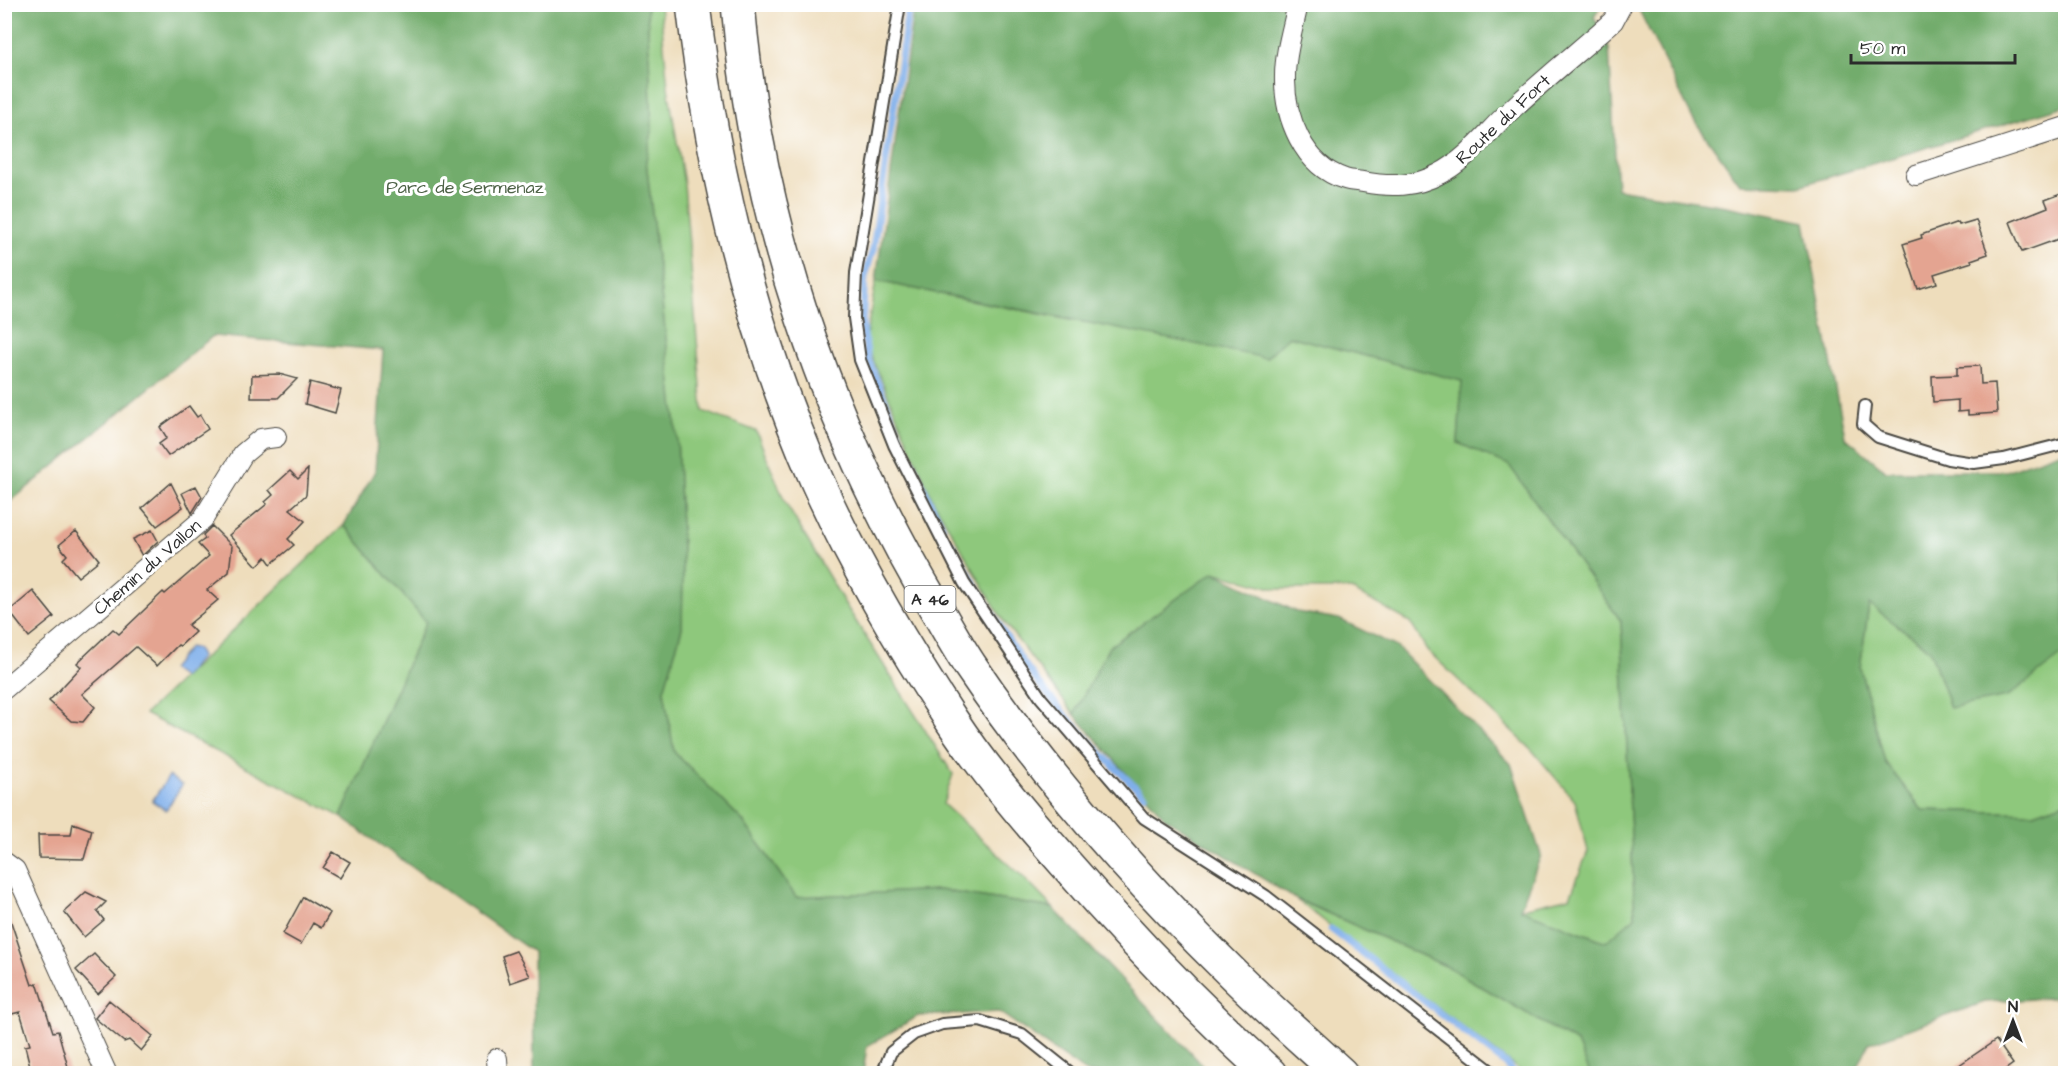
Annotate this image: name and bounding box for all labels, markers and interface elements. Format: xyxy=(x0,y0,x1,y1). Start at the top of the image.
scale bar xyxy=(1851,27,2014,65)
text: 50 m xyxy=(1860,36,1905,61)
street label: Route du Fort xyxy=(1450,68,1557,170)
park label: Parc de Sermenaz xyxy=(386,175,544,200)
street label: Chemin du Vallon xyxy=(88,514,207,621)
road number: A 46 xyxy=(904,586,956,612)
north arrow xyxy=(1983,991,2043,1051)
text: N xyxy=(2008,996,2018,1018)

